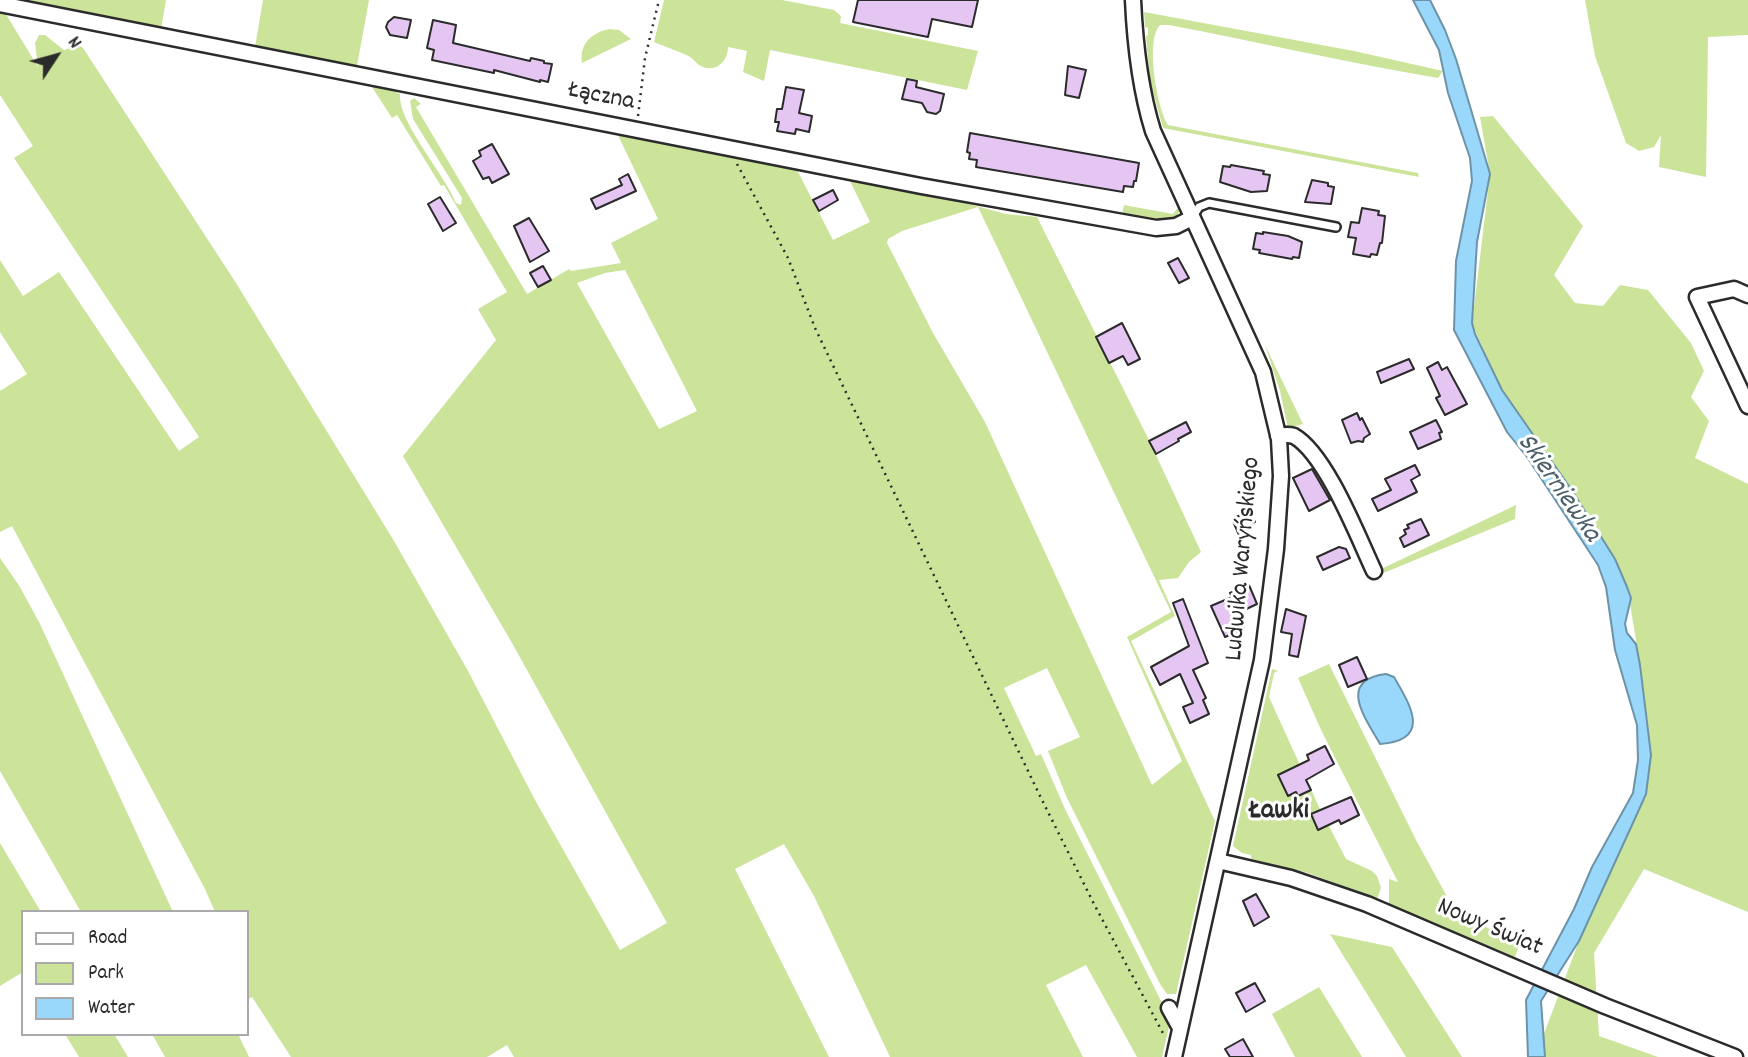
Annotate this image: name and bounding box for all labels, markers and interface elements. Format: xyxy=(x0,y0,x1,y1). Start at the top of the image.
north arrow xyxy=(21,21,91,91)
text: N xyxy=(60,32,87,55)
street label: Łączna xyxy=(565,76,637,120)
water label: Skierniewka xyxy=(1507,428,1607,550)
street label: Ludwika Waryńskiego xyxy=(1221,456,1269,662)
district label: Ławki xyxy=(1249,796,1309,830)
street label: Nowy Świat xyxy=(1432,893,1546,965)
legend xyxy=(21,910,248,1036)
text: Road xyxy=(88,924,127,954)
text: Park xyxy=(88,959,124,989)
text: Water xyxy=(88,994,135,1024)

